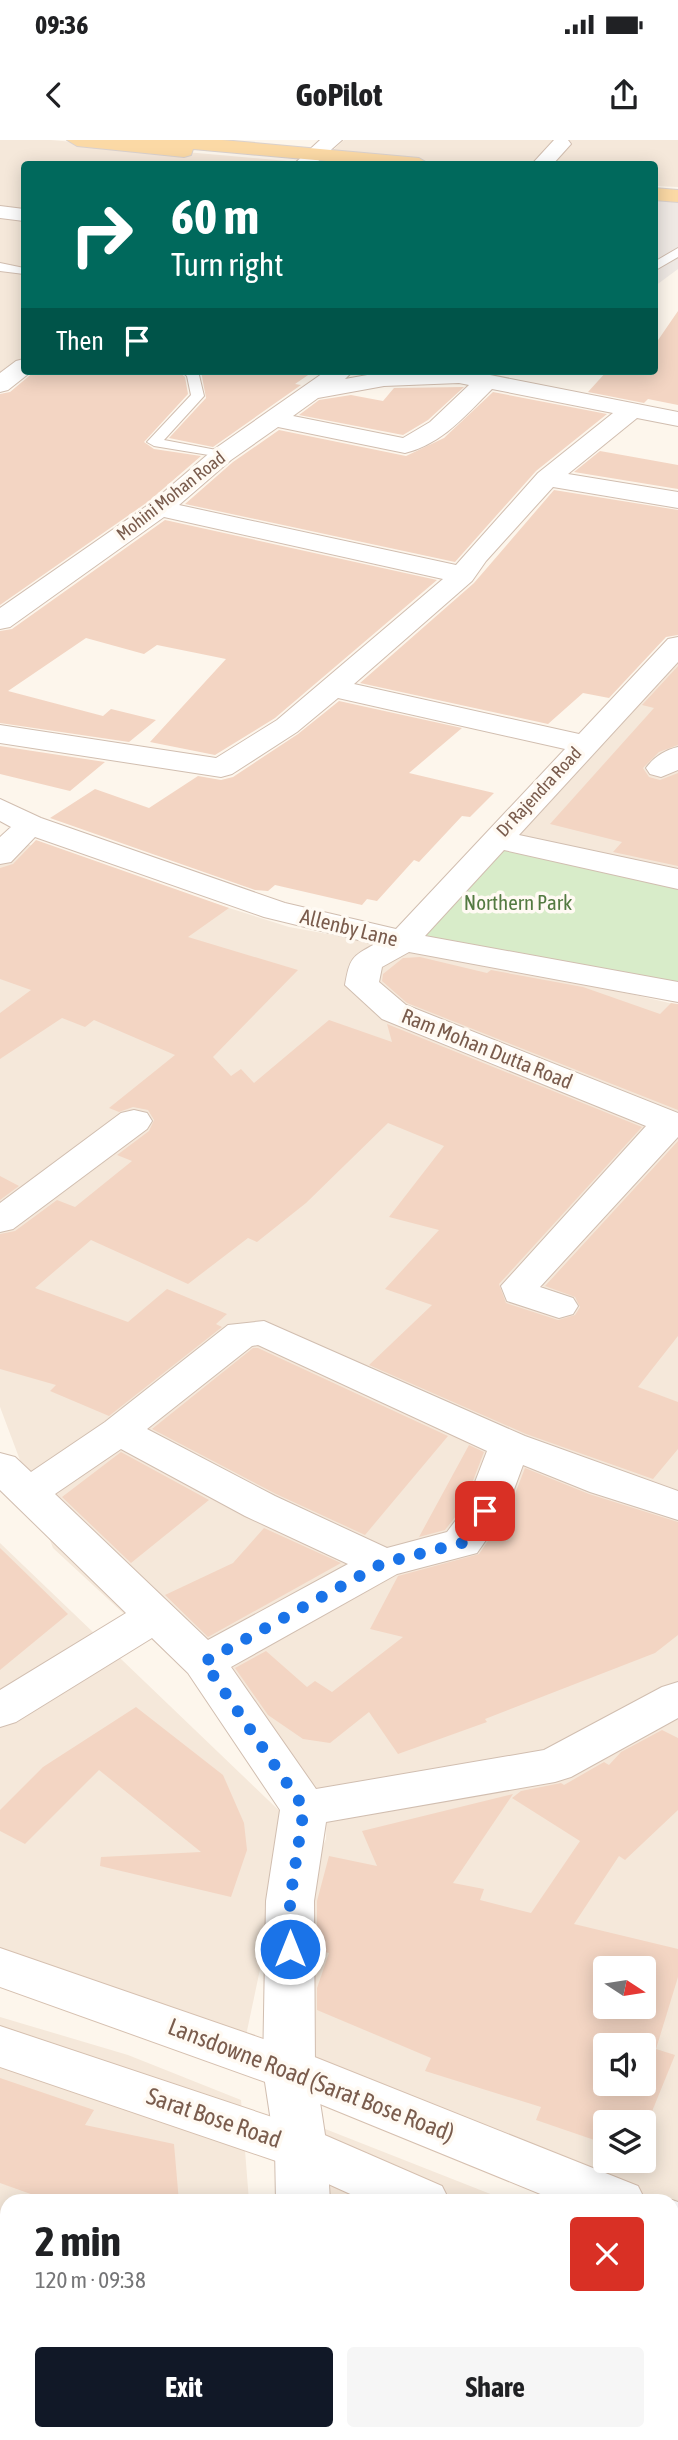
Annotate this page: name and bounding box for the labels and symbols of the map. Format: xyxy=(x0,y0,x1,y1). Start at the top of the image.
street label: Mohini Mohan Road xyxy=(112,447,229,544)
street label: Dr Rajendra Road xyxy=(492,742,586,841)
park label: Northern Park xyxy=(464,890,572,914)
street label: Allenby Lane xyxy=(298,903,401,951)
street label: Ram Mohan Dutta Road xyxy=(399,1003,576,1093)
pin xyxy=(455,1481,515,1541)
position arrow xyxy=(253,1912,327,1986)
north arrow xyxy=(593,1956,656,2020)
street label: Lansdowne Road (Sarat Bose Road) xyxy=(164,2012,458,2148)
street label: Sarat Bose Road xyxy=(143,2082,285,2154)

